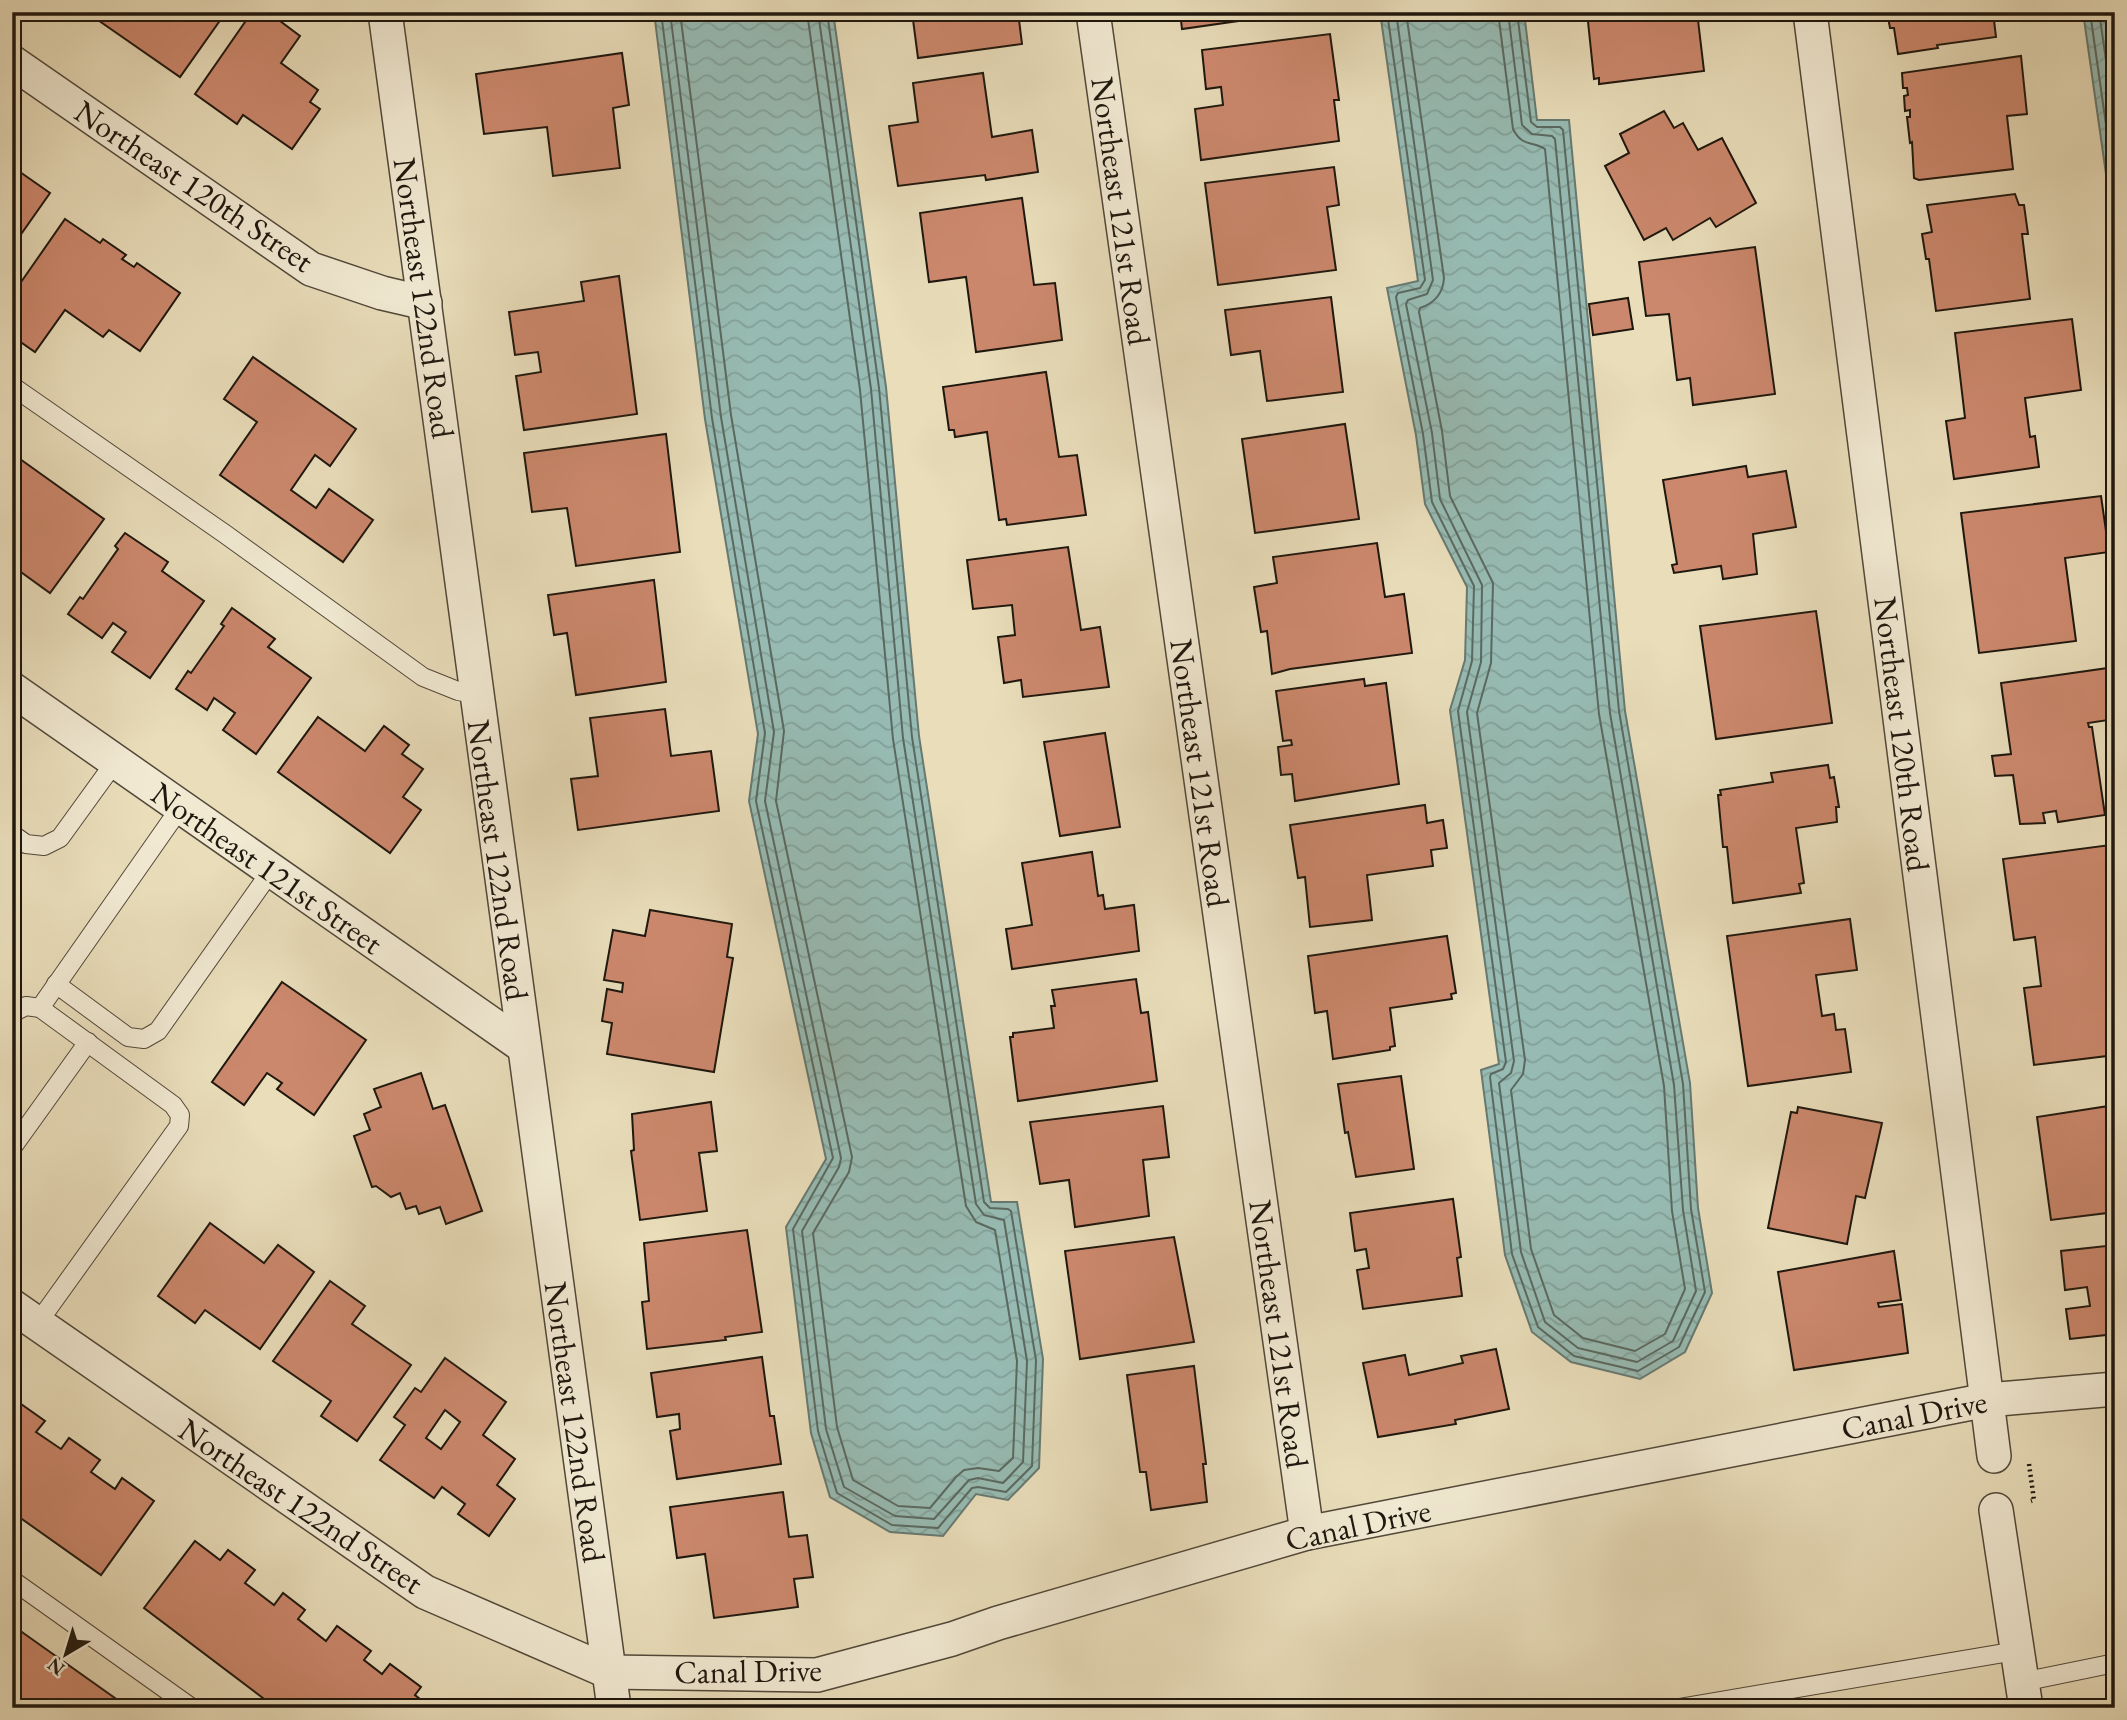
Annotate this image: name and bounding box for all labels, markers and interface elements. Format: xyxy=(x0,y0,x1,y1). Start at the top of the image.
street label: Northeast 121st Road xyxy=(1081,74,1161,349)
street label: Northeast 120th Street xyxy=(66,90,322,282)
street label: Northeast 122nd Road xyxy=(384,155,465,442)
street label: Northeast 120th Road xyxy=(1864,594,1940,875)
street label: Northeast 121st Road xyxy=(1160,636,1240,911)
street label: Northeast 122nd Road xyxy=(458,717,539,1004)
street label: Northeast 121st Street xyxy=(143,772,391,964)
street label: Northeast 121st Road xyxy=(1239,1197,1319,1472)
street label: Northeast 122nd Road xyxy=(535,1279,616,1566)
street label: Canal Drive xyxy=(1838,1380,1990,1450)
street label: Northeast 122nd Street xyxy=(171,1409,431,1603)
street label: Canal Drive xyxy=(1281,1489,1435,1561)
north arrow xyxy=(32,1618,102,1688)
street label: Canal Drive xyxy=(674,1649,822,1693)
text: N xyxy=(42,1652,70,1682)

